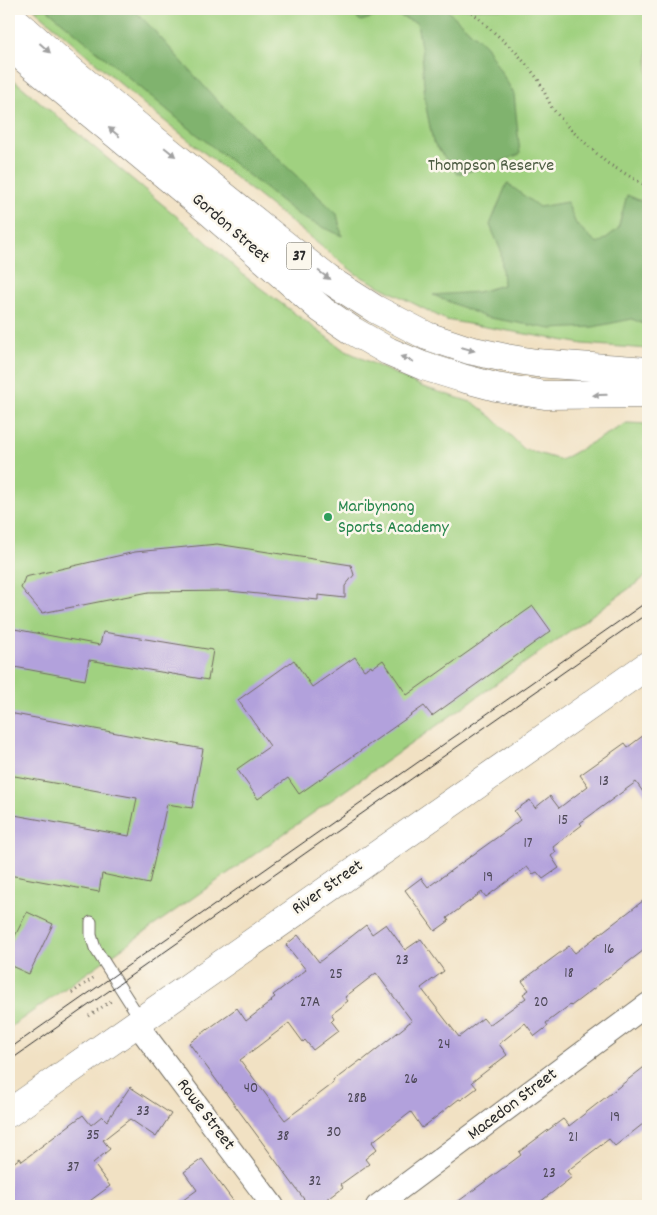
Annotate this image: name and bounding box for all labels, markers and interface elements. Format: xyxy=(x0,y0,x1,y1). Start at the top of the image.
one-way arrow xyxy=(39,42,51,54)
one-way arrow xyxy=(108,126,121,137)
one-way arrow xyxy=(163,146,176,157)
park label: Thompson Reserve xyxy=(428,154,554,179)
street label: Gordon Street xyxy=(185,188,275,270)
road number: 37 xyxy=(286,242,312,270)
one-way arrow xyxy=(317,270,331,280)
one-way arrow xyxy=(460,345,475,353)
one-way arrow xyxy=(400,355,414,363)
one-way arrow xyxy=(591,391,607,399)
place label: Maribynong Sports Academy xyxy=(338,495,449,541)
marker: Maribynong Sports Academy xyxy=(322,511,334,523)
house number: 13 xyxy=(599,771,609,793)
house number: 15 xyxy=(558,810,568,832)
house number: 17 xyxy=(523,833,533,855)
street label: River Street xyxy=(287,854,369,922)
house number: 19 xyxy=(483,867,493,889)
house number: 16 xyxy=(604,939,614,961)
house number: 23 xyxy=(395,950,409,972)
house number: 18 xyxy=(564,963,574,985)
house number: 25 xyxy=(329,964,343,986)
house number: 27A xyxy=(300,992,320,1014)
house number: 20 xyxy=(534,992,548,1014)
house number: 24 xyxy=(438,1034,450,1056)
street label: Macedon Street xyxy=(463,1063,563,1147)
house number: 26 xyxy=(404,1069,418,1091)
street label: Rowe Street xyxy=(170,1074,241,1156)
house number: 40 xyxy=(244,1078,258,1100)
house number: 28B xyxy=(347,1088,367,1110)
house number: 33 xyxy=(136,1101,150,1123)
house number: 19 xyxy=(610,1107,620,1129)
house number: 30 xyxy=(327,1122,341,1144)
house number: 35 xyxy=(86,1125,100,1147)
house number: 38 xyxy=(277,1126,289,1148)
house number: 21 xyxy=(568,1127,578,1149)
house number: 37 xyxy=(67,1157,79,1179)
house number: 23 xyxy=(542,1163,556,1185)
house number: 32 xyxy=(308,1171,322,1193)

